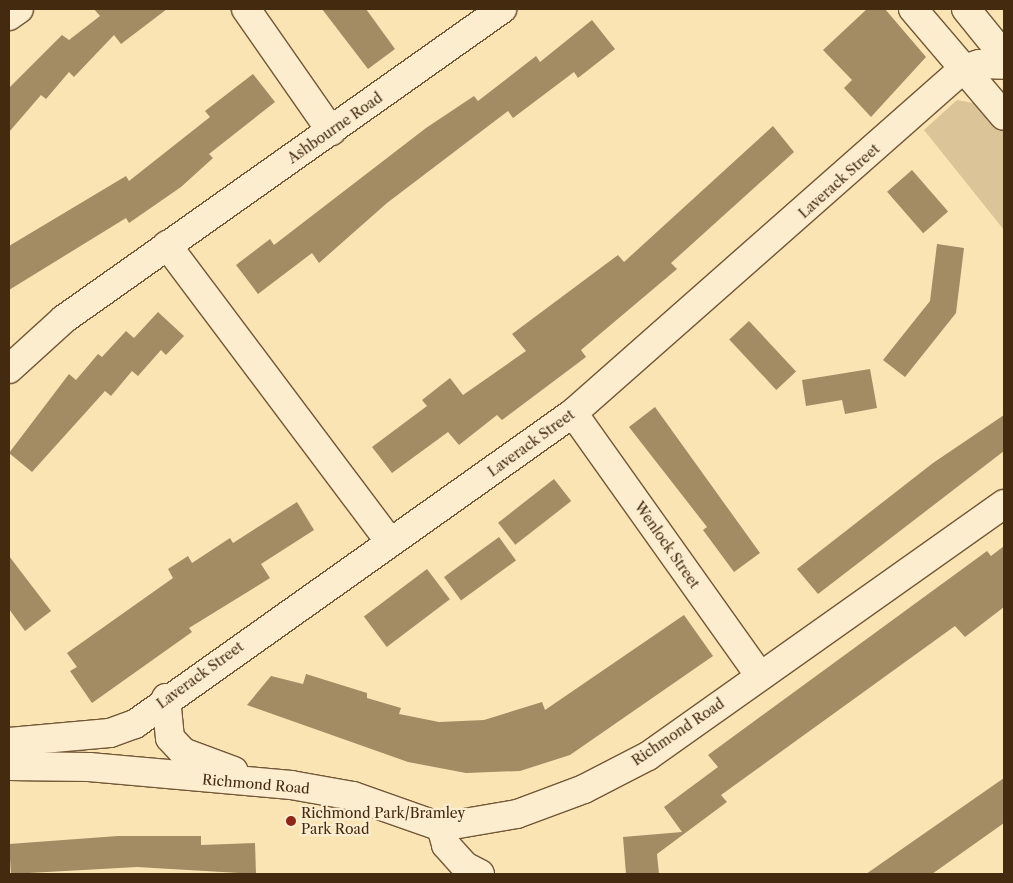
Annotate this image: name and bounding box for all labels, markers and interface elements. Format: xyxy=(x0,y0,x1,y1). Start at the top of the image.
street label: Ashbourne Road xyxy=(284,89,386,167)
street label: Laverack Street xyxy=(795,140,883,222)
street label: Laverack Street xyxy=(484,406,578,480)
street label: Wenlock Street xyxy=(631,498,703,592)
street label: Laverack Street xyxy=(153,638,247,712)
street label: Richmond Road xyxy=(629,695,727,769)
street label: Richmond Road xyxy=(202,771,310,797)
place label: Richmond Park/Bramley Park Road xyxy=(301,805,465,838)
marker: Richmond Park/Bramley Park Road xyxy=(285,815,297,827)

